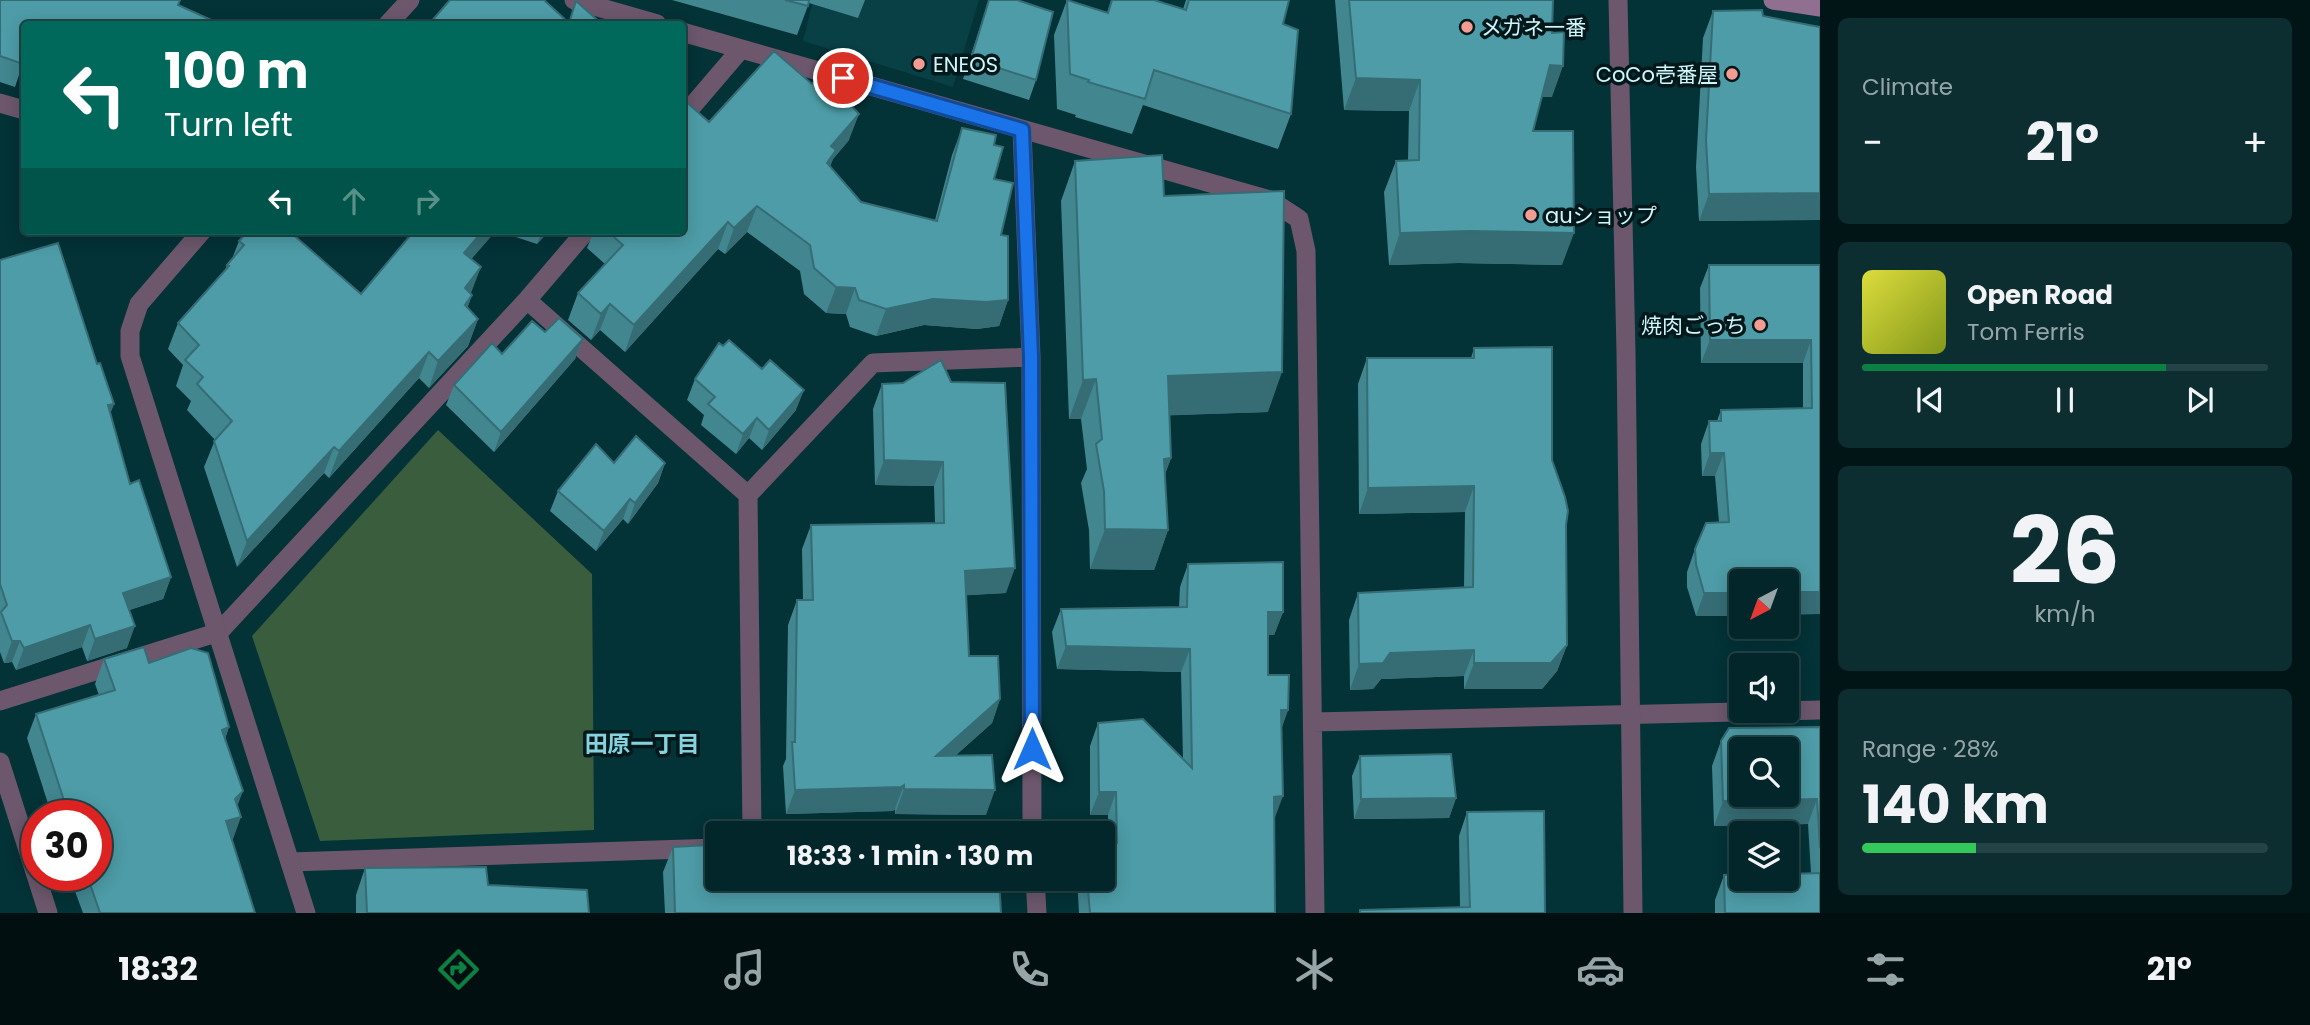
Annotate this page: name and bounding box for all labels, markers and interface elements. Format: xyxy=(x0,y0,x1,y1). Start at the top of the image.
place label: メガネ一番 xyxy=(1481,13,1586,42)
marker: メガネ一番 xyxy=(1459,19,1475,35)
text: 100 m xyxy=(164,37,309,105)
pin xyxy=(813,48,873,108)
icon: left xyxy=(49,49,140,140)
place label: ENEOS xyxy=(933,50,998,79)
marker: ENEOS xyxy=(911,56,927,72)
icon: arrive xyxy=(824,59,862,97)
place label: CoCo壱番屋 xyxy=(1596,60,1718,89)
marker: CoCo壱番屋 xyxy=(1724,66,1740,82)
text: Climate xyxy=(1862,71,1953,103)
text: Turn left xyxy=(164,102,293,147)
text: 21° xyxy=(2026,106,2099,179)
text: − xyxy=(1862,116,1883,169)
text: + xyxy=(2242,116,2268,169)
icon: left xyxy=(262,182,300,220)
icon: ahead xyxy=(335,182,373,220)
icon: right xyxy=(408,182,446,220)
place label: auショップ xyxy=(1545,201,1657,230)
marker: auショップ xyxy=(1523,207,1539,223)
text: Open Road xyxy=(1967,277,2113,313)
place label: 焼肉ごっち xyxy=(1641,311,1746,340)
text: Tom Ferris xyxy=(1967,316,2085,348)
marker: 焼肉ごっち xyxy=(1752,317,1768,333)
icon: previous xyxy=(1911,381,1949,419)
icon: pause xyxy=(2046,381,2084,419)
icon: next xyxy=(2181,381,2219,419)
text: 26 xyxy=(2010,487,2120,615)
north arrow xyxy=(1729,569,1799,639)
map controls xyxy=(1729,569,1799,891)
text: km/h xyxy=(2034,598,2096,630)
button: sound xyxy=(1729,653,1799,723)
position arrow xyxy=(995,712,1069,786)
district label: 田原一丁目 xyxy=(585,728,700,760)
text: Range · 28% xyxy=(1862,733,1998,765)
button: search xyxy=(1729,737,1799,807)
text: 140 km xyxy=(1862,768,2049,841)
speed limit sign: 30 xyxy=(21,800,112,891)
button: layers xyxy=(1729,821,1799,891)
text: 18:33 · 1 min · 130 m xyxy=(787,838,1033,874)
icon: directions xyxy=(434,945,483,994)
icon: music xyxy=(720,945,769,994)
icon: phone xyxy=(1005,945,1054,994)
icon: climate xyxy=(1290,945,1339,994)
icon: car xyxy=(1576,945,1625,994)
icon: filters xyxy=(1861,945,1910,994)
text: 18:32 xyxy=(118,946,198,991)
text: 21° xyxy=(2147,946,2192,991)

